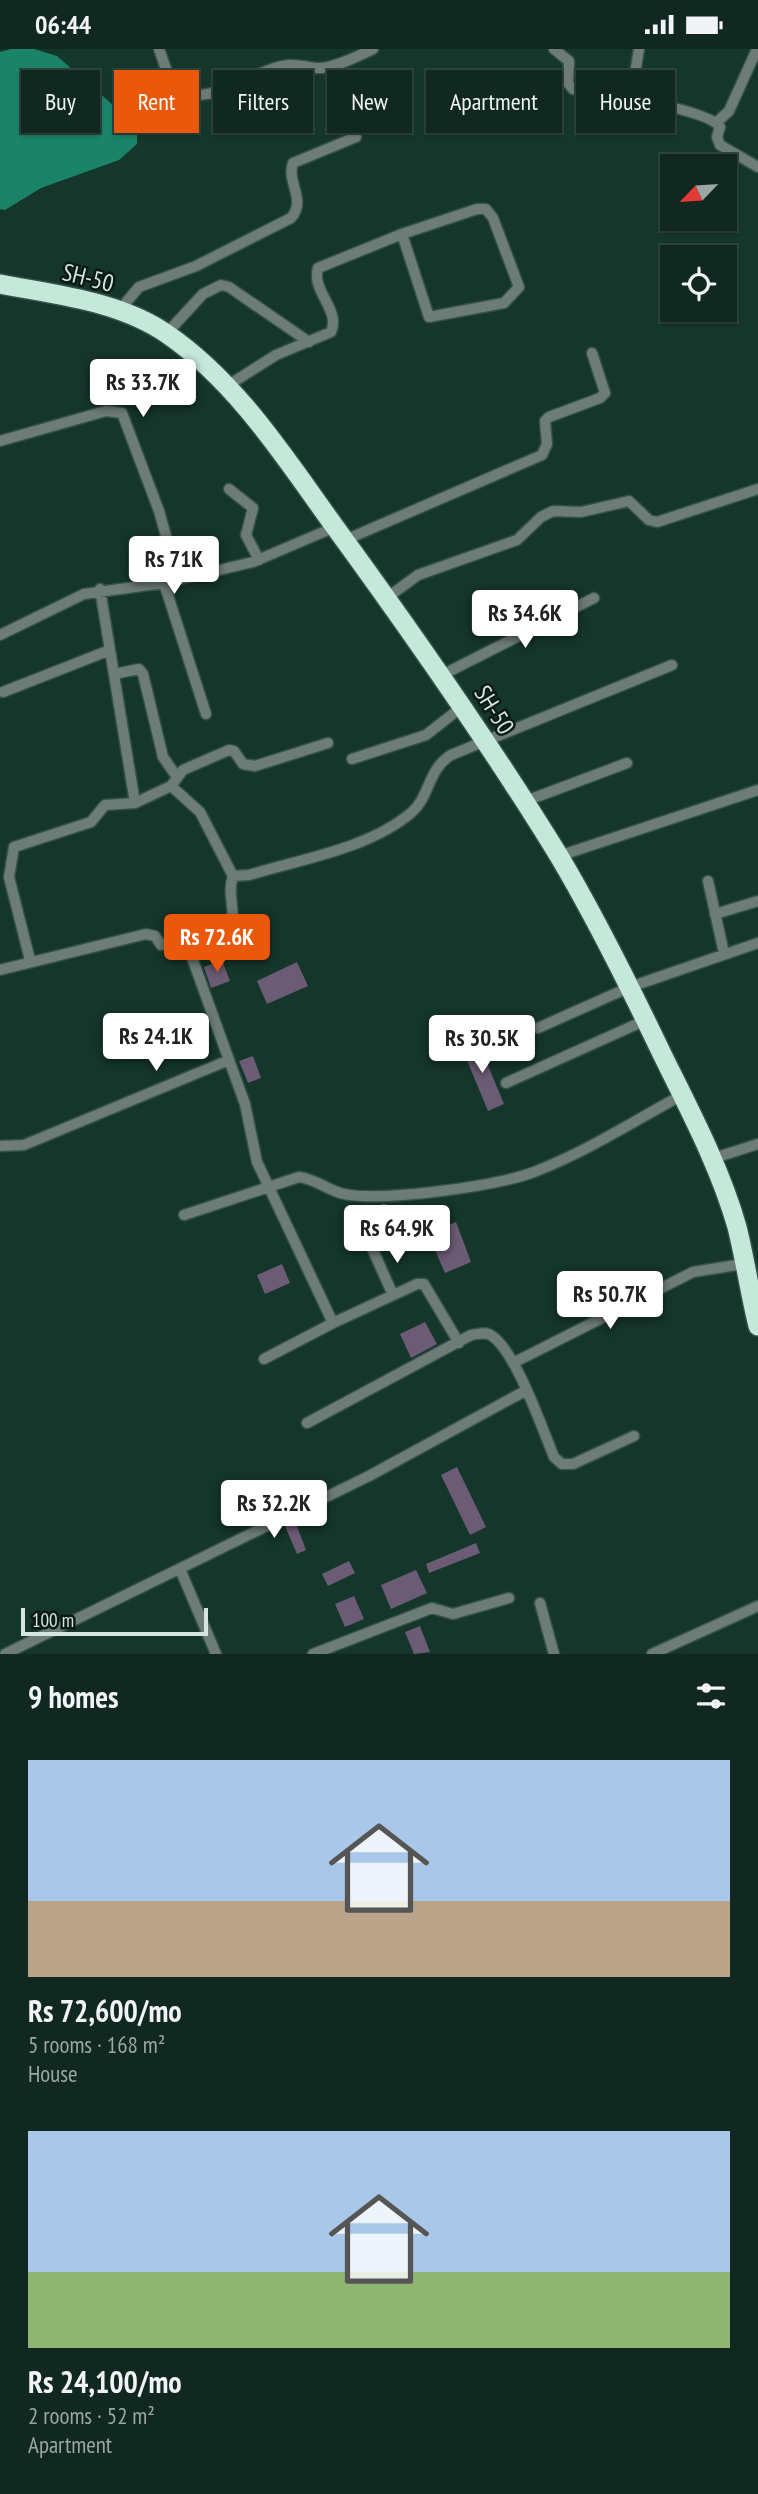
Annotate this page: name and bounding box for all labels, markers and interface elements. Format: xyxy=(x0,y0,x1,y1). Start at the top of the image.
text: 06:44 xyxy=(35,8,91,41)
chip: Buy xyxy=(21,70,100,133)
chip: Rent xyxy=(114,70,199,133)
chip: Filters xyxy=(213,70,313,133)
chip: New xyxy=(327,70,412,133)
chip: Apartment xyxy=(426,70,562,133)
chip: House xyxy=(576,70,675,133)
north arrow xyxy=(660,154,737,231)
map controls xyxy=(660,154,737,322)
button: locate xyxy=(660,245,737,322)
street label: SH-50 xyxy=(59,256,117,299)
pin: Rs 33.7K xyxy=(71,359,215,419)
text: Rs 33.7K xyxy=(106,367,180,396)
pin: Rs 71K xyxy=(117,537,231,596)
text: Rs 71K xyxy=(145,544,203,573)
pin: Rs 34.6K xyxy=(453,591,597,650)
text: Rs 34.6K xyxy=(488,598,562,627)
street label: SH-50 xyxy=(468,680,521,740)
pin: Rs 72.6K xyxy=(145,915,289,974)
text: Rs 72.6K xyxy=(180,922,254,951)
pin: Rs 24.1K xyxy=(84,1013,228,1073)
pin: Rs 30.5K xyxy=(410,1016,554,1075)
text: Rs 24.1K xyxy=(119,1021,193,1050)
text: Rs 30.5K xyxy=(445,1023,519,1052)
pin: Rs 64.9K xyxy=(325,1205,469,1265)
text: Rs 64.9K xyxy=(360,1213,434,1242)
pin: Rs 50.7K xyxy=(538,1271,682,1331)
text: Rs 50.7K xyxy=(573,1279,647,1308)
pin: Rs 32.2K xyxy=(202,1481,346,1540)
text: Rs 32.2K xyxy=(237,1488,311,1517)
scale bar xyxy=(21,1605,208,1637)
text: 100 m xyxy=(32,1608,74,1632)
text: 9 homes xyxy=(28,1677,119,1716)
icon: filters xyxy=(692,1677,730,1715)
icon: home xyxy=(316,1805,442,1931)
text: Rs 72,600/mo xyxy=(28,1991,182,2030)
text: 5 rooms · 168 m² xyxy=(28,2030,165,2059)
text: House xyxy=(28,2059,78,2088)
icon: home xyxy=(316,2176,442,2302)
text: Rs 24,100/mo xyxy=(28,2362,182,2401)
text: 2 rooms · 52 m² xyxy=(28,2401,155,2430)
text: Apartment xyxy=(28,2430,112,2459)

